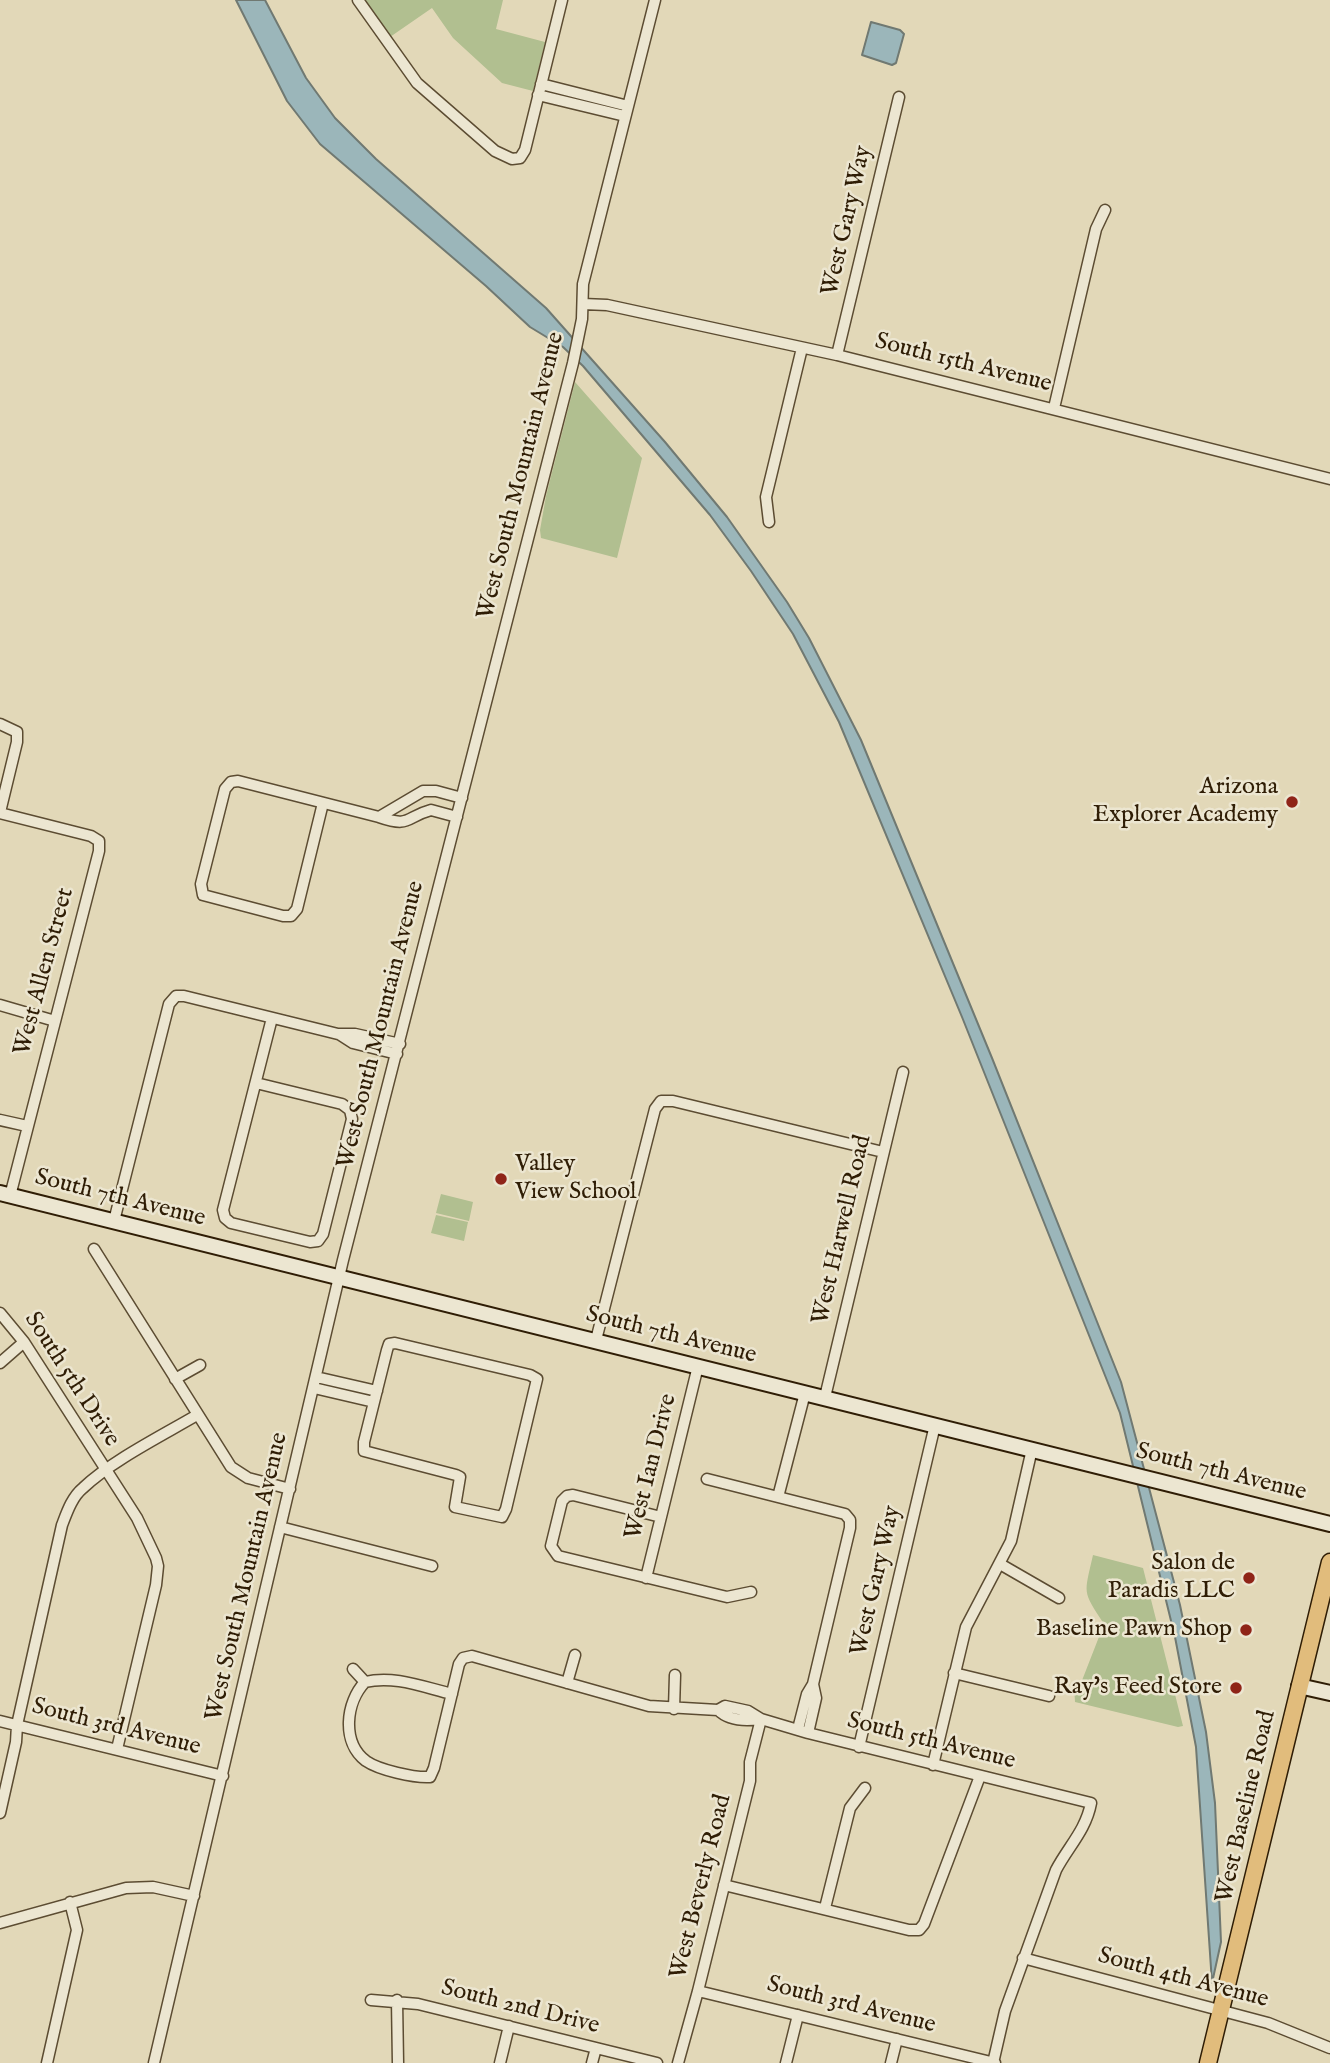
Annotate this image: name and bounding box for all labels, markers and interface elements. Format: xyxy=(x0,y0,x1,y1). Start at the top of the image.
street label: West Gary Way xyxy=(817,143,879,299)
street label: South 15th Avenue xyxy=(872,328,1054,400)
street label: West South Mountain Avenue xyxy=(472,329,572,623)
place label: Arizona Explorer Academy xyxy=(1093,774,1278,830)
marker: Arizona Explorer Academy xyxy=(1284,794,1300,810)
street label: West South Mountain Avenue xyxy=(332,878,432,1172)
street label: West Allen Street xyxy=(9,885,81,1059)
street label: West Harwell Road xyxy=(807,1132,879,1328)
place label: Valley View School xyxy=(515,1151,637,1207)
street label: South 7th Avenue xyxy=(32,1164,208,1234)
marker: Valley View School xyxy=(493,1171,509,1187)
street label: South 7th Avenue xyxy=(583,1301,759,1371)
street label: South 5th Drive xyxy=(17,1307,125,1453)
street label: West Ian Drive xyxy=(620,1391,684,1543)
street label: West South Mountain Avenue xyxy=(201,1430,295,1724)
street label: South 7th Avenue xyxy=(1133,1438,1309,1508)
street label: West Gary Way xyxy=(846,1503,908,1659)
place label: Salon de Paradis LLC xyxy=(1108,1550,1235,1606)
marker: Salon de Paradis LLC xyxy=(1241,1570,1257,1586)
place label: Baseline Pawn Shop xyxy=(1036,1616,1232,1644)
marker: Baseline Pawn Shop xyxy=(1238,1622,1254,1638)
place label: Ray's Feed Store xyxy=(1053,1674,1222,1702)
marker: Ray's Feed Store xyxy=(1228,1680,1244,1696)
street label: South 3rd Avenue xyxy=(29,1693,203,1763)
street label: South 5th Avenue xyxy=(844,1707,1018,1777)
street label: West Baseline Road xyxy=(1211,1708,1283,1906)
street label: West Beverly Road xyxy=(665,1792,739,1982)
street label: South 4th Avenue xyxy=(1095,1942,1271,2016)
street label: South 3rd Avenue xyxy=(764,1971,938,2041)
street label: South 2nd Drive xyxy=(438,1974,602,2042)

